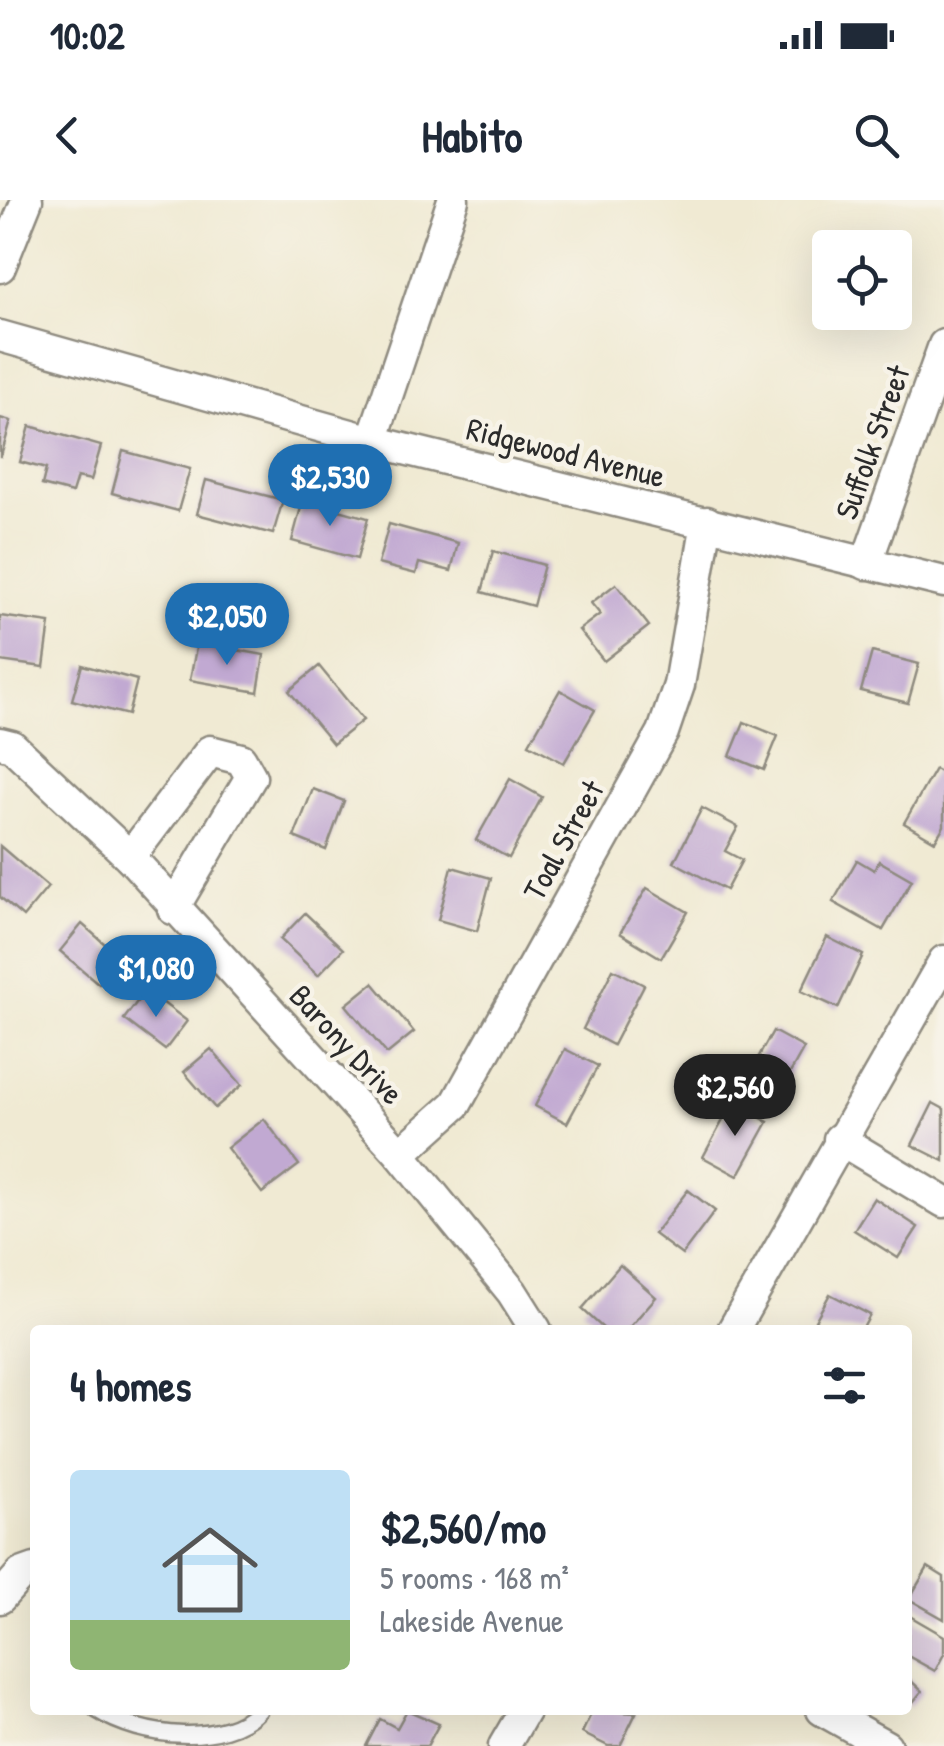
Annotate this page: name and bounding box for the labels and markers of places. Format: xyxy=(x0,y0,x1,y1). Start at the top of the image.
pin: $2,530 xyxy=(249,444,411,529)
pin: $2,050 xyxy=(146,583,308,668)
pin: $1,080 xyxy=(75,935,237,1020)
pin: $2,560 xyxy=(654,1054,816,1139)

